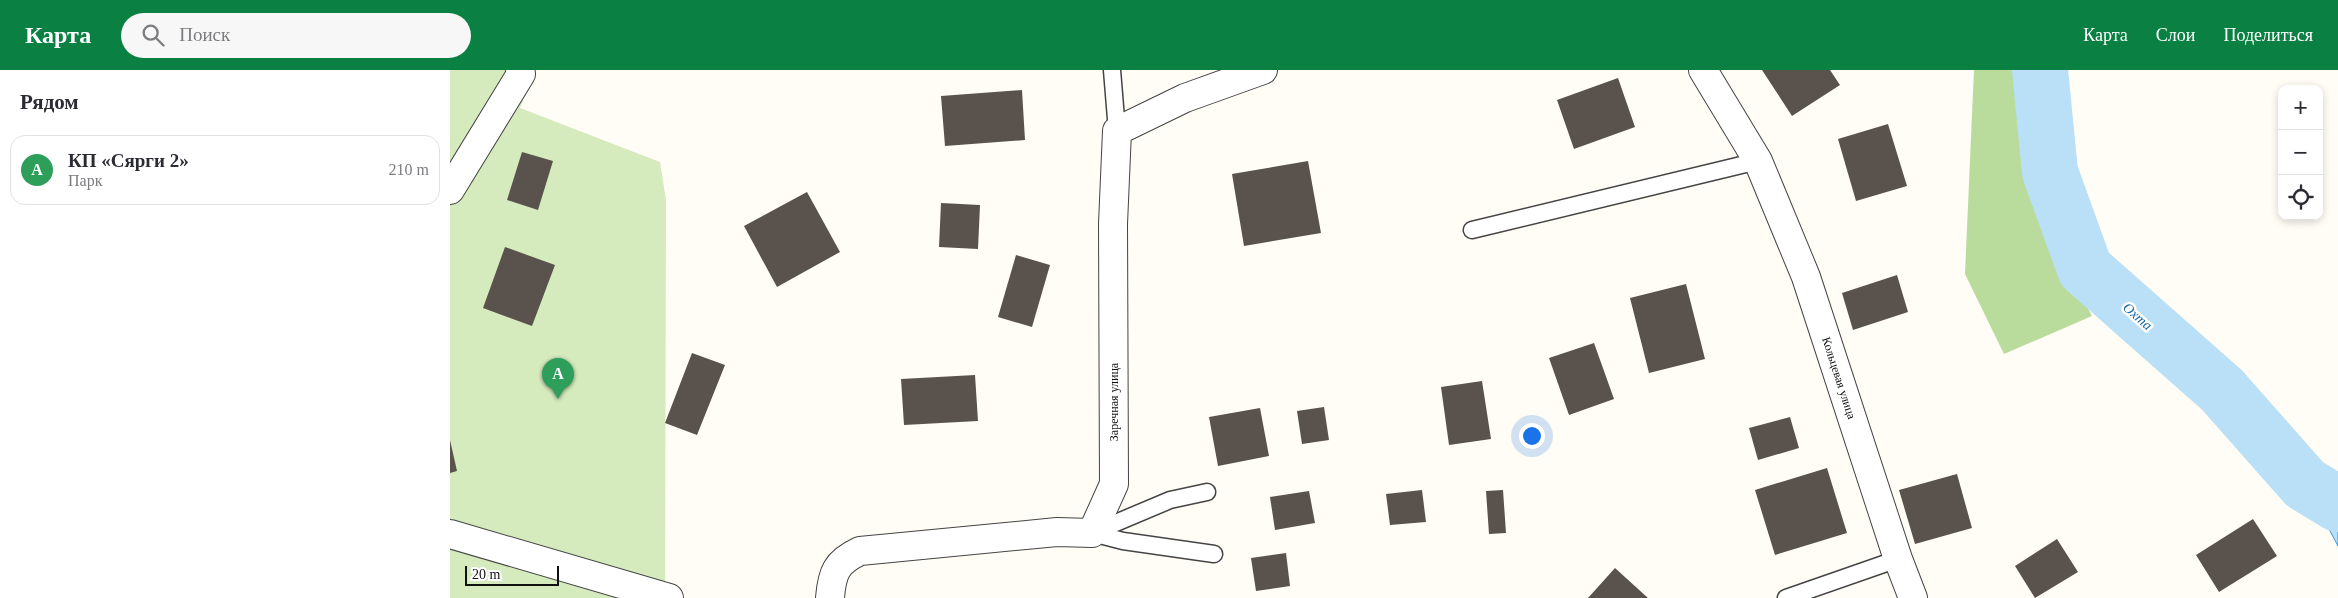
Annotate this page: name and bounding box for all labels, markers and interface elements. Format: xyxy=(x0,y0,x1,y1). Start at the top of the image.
search box xyxy=(121,13,471,58)
icon: search xyxy=(139,21,167,49)
text: Карта xyxy=(25,22,91,48)
text: Поиск xyxy=(179,24,230,45)
text: Карта xyxy=(2083,25,2128,45)
text: Слои xyxy=(2156,25,2195,45)
text: Поделиться xyxy=(2223,25,2313,45)
map controls xyxy=(2278,85,2323,220)
button: + xyxy=(2278,85,2323,130)
text: Рядом xyxy=(20,90,79,114)
button: − xyxy=(2278,130,2323,175)
text: КП «Сярги 2» xyxy=(68,150,189,171)
text: A xyxy=(31,161,43,178)
text: 210 m xyxy=(389,161,429,178)
text: Парк xyxy=(68,172,102,189)
button: locate xyxy=(2278,175,2323,220)
water label: Охта xyxy=(2120,300,2155,333)
street label: Кольцевая улица xyxy=(1819,335,1859,421)
pin: A xyxy=(542,358,574,399)
street label: Заречная улица xyxy=(1107,362,1121,441)
your location xyxy=(1519,423,1545,449)
scale bar xyxy=(465,563,559,586)
text: 20 m xyxy=(472,567,500,582)

